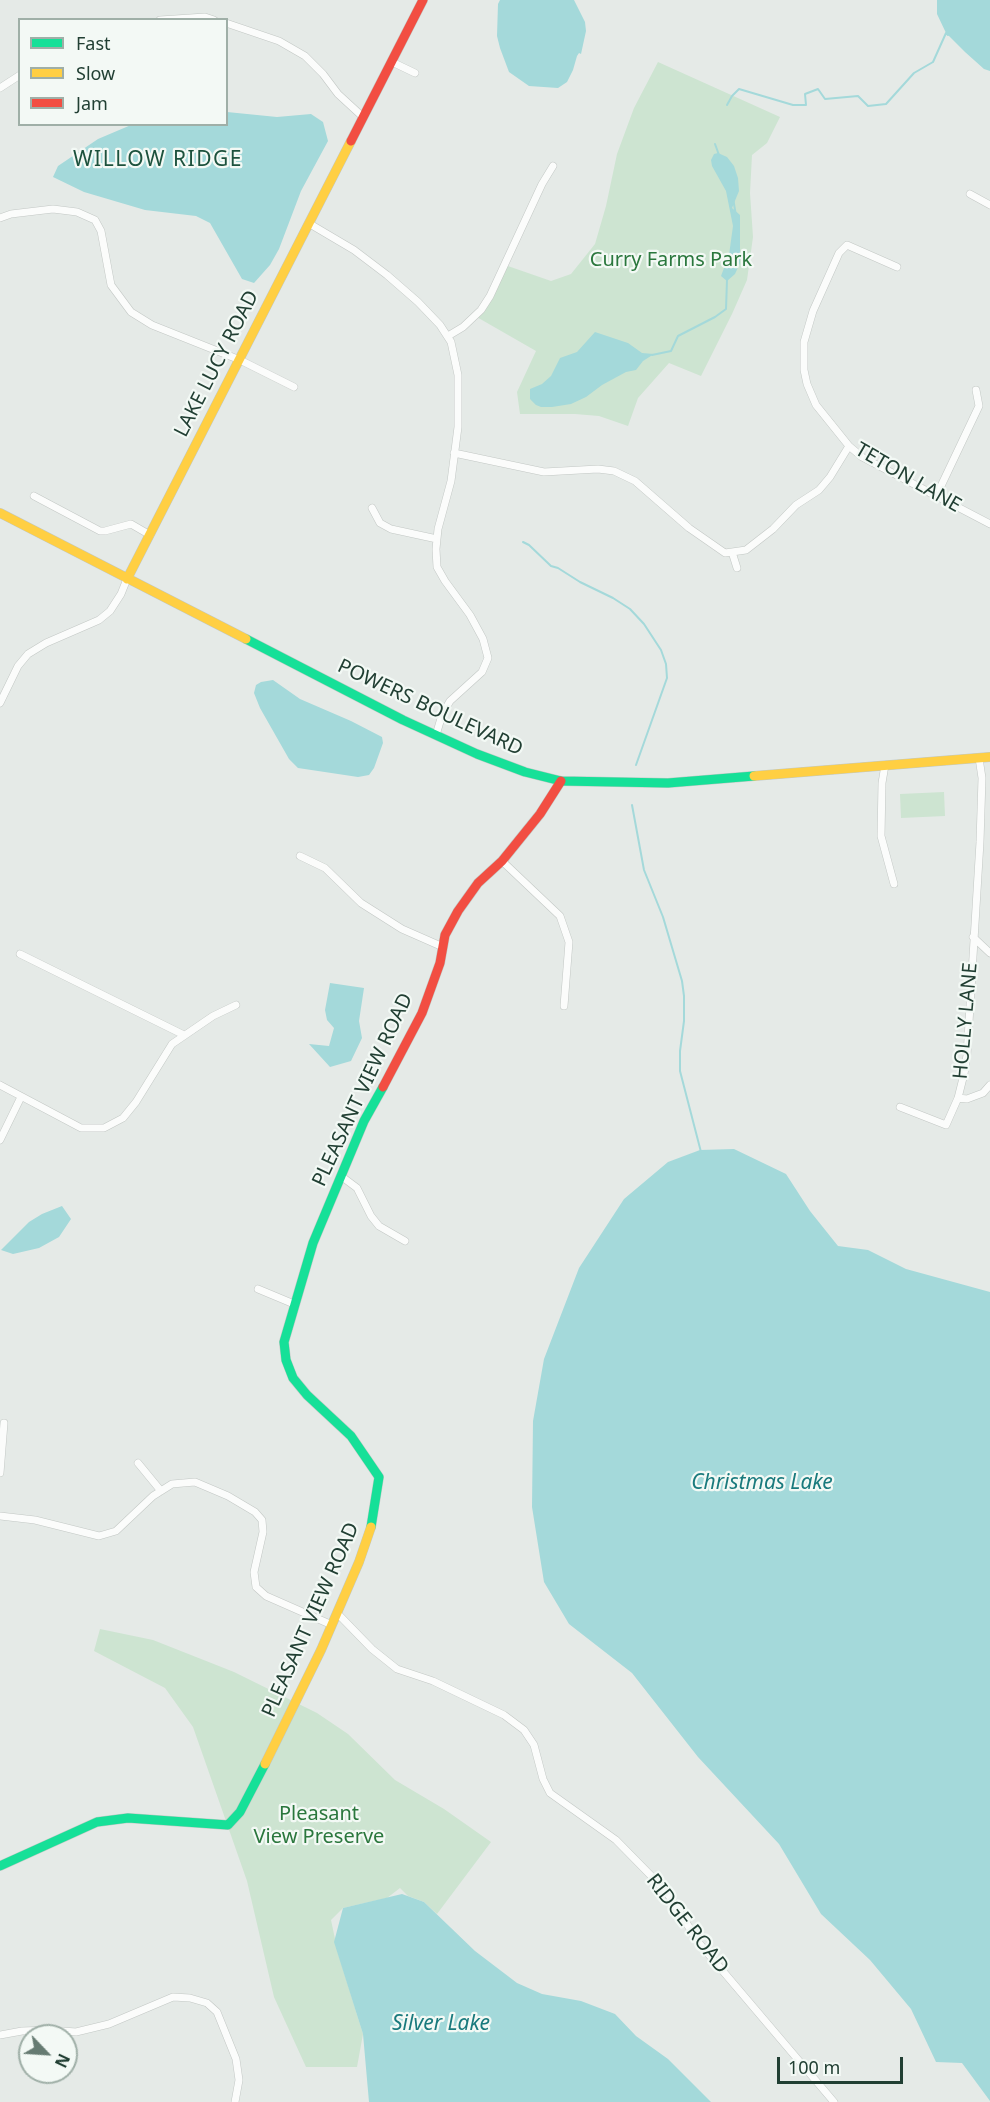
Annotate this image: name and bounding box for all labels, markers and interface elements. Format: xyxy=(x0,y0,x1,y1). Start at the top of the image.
legend xyxy=(18,18,228,126)
text: Fast xyxy=(76,31,111,55)
text: Slow xyxy=(76,61,115,85)
text: Jam xyxy=(76,91,108,115)
district label: WILLOW RIDGE xyxy=(73,147,243,173)
park label: Curry Farms Park xyxy=(590,248,752,272)
street label: LAKE LUCY ROAD xyxy=(170,287,264,441)
street label: TETON LANE xyxy=(851,438,965,518)
street label: POWERS BOULEVARD xyxy=(334,654,526,762)
street label: HOLLY LANE xyxy=(949,962,983,1080)
street label: PLEASANT VIEW ROAD xyxy=(308,990,418,1190)
water label: Christmas Lake xyxy=(691,1470,833,1496)
street label: PLEASANT VIEW ROAD xyxy=(257,1519,365,1721)
park label: Pleasant View Preserve xyxy=(254,1802,384,1849)
street label: RIDGE ROAD xyxy=(641,1869,733,1979)
water label: Silver Lake xyxy=(392,2011,490,2037)
north arrow xyxy=(18,2024,78,2084)
scale bar xyxy=(780,2045,906,2083)
text: N xyxy=(50,2050,75,2071)
text: 100 m xyxy=(788,2055,840,2079)

